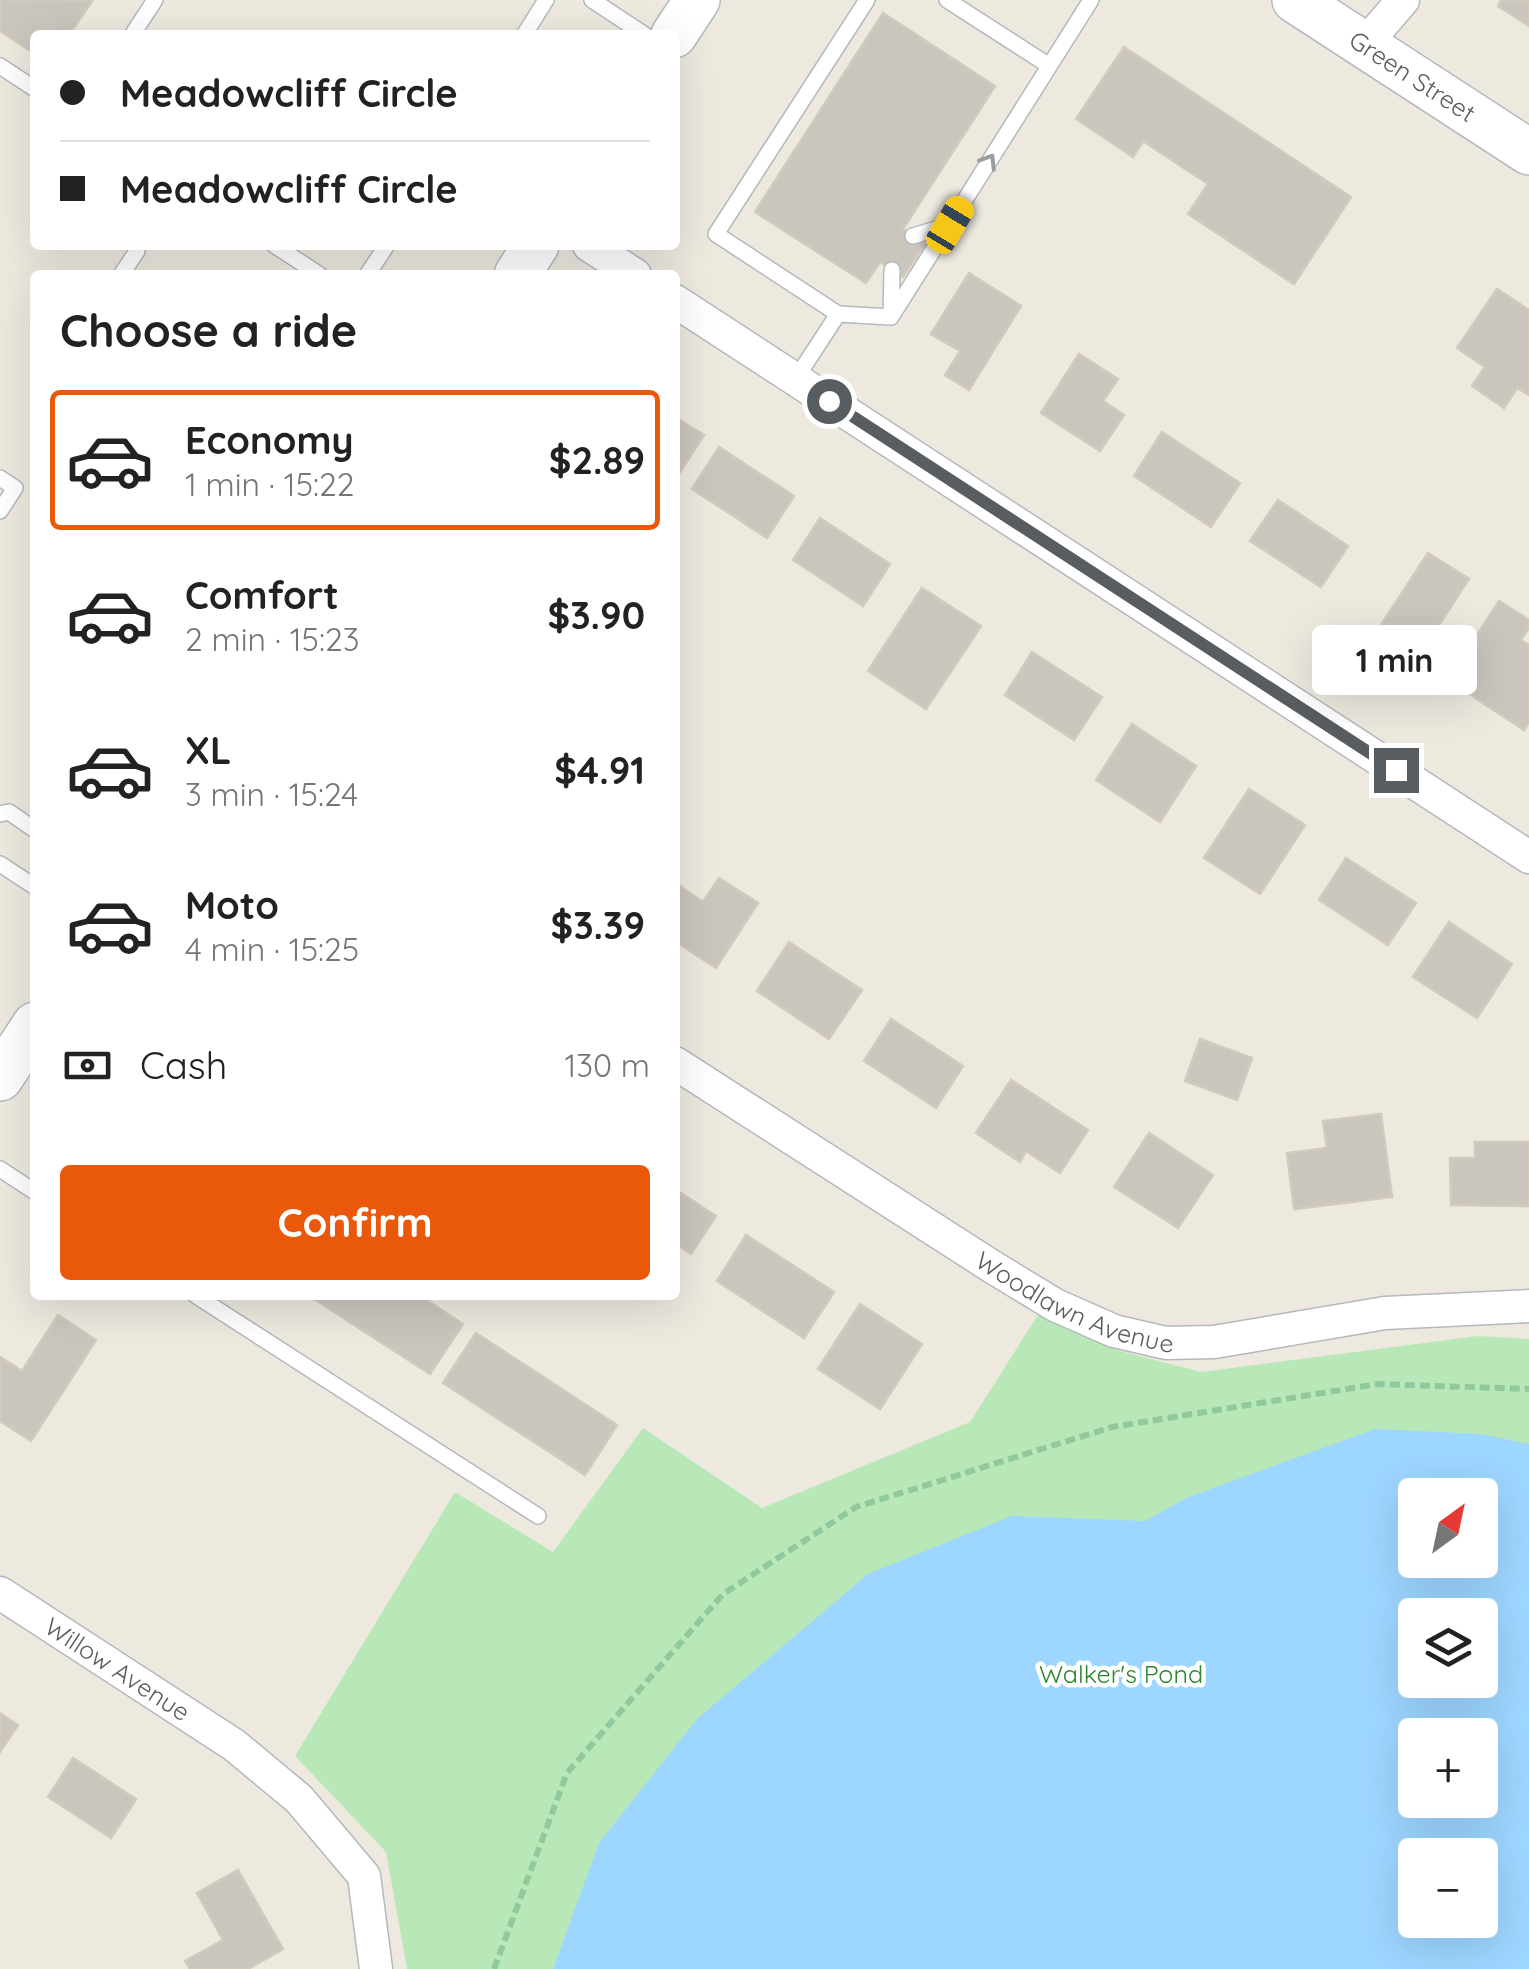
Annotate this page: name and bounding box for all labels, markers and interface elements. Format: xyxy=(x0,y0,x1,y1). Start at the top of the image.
street label: Green Street xyxy=(1344,24,1482,128)
text: Meadowcliff Circle xyxy=(120,69,458,117)
one-way arrow xyxy=(977,154,996,172)
text: Meadowcliff Circle xyxy=(120,165,458,213)
car xyxy=(922,192,978,258)
text: Choose a ride xyxy=(60,302,357,358)
route start xyxy=(807,379,852,424)
icon: car xyxy=(65,415,155,505)
text: Economy xyxy=(185,416,354,464)
text: $2.89 xyxy=(549,436,645,484)
text: 1 min · 15:22 xyxy=(185,464,355,504)
icon: car xyxy=(65,570,155,660)
text: Comfort xyxy=(185,571,339,619)
text: $3.90 xyxy=(548,591,645,639)
text: 2 min · 15:23 xyxy=(185,619,359,659)
callout: 1 min xyxy=(1314,625,1478,695)
text: 1 min xyxy=(1356,640,1433,680)
icon: car xyxy=(65,725,155,815)
text: XL xyxy=(185,726,231,774)
text: $4.91 xyxy=(554,746,645,794)
route end xyxy=(1374,748,1419,793)
text: 3 min · 15:24 xyxy=(185,774,358,814)
icon: car xyxy=(65,880,155,970)
text: Moto xyxy=(185,881,279,929)
text: $3.39 xyxy=(550,901,645,949)
text: 4 min · 15:25 xyxy=(185,929,359,969)
icon: cash xyxy=(60,1038,115,1093)
text: Cash xyxy=(140,1041,227,1089)
text: 130 m xyxy=(564,1045,650,1085)
button: Confirm xyxy=(60,1165,650,1280)
street label: Woodlawn Avenue xyxy=(970,1244,1174,1358)
north arrow xyxy=(1398,1478,1498,1578)
map controls xyxy=(1398,1478,1498,1938)
button: layers xyxy=(1398,1598,1498,1698)
street label: Willow Avenue xyxy=(39,1610,196,1727)
park label: Walker's Pond xyxy=(1039,1658,1203,1689)
button: + xyxy=(1398,1718,1498,1818)
button: − xyxy=(1398,1838,1498,1938)

